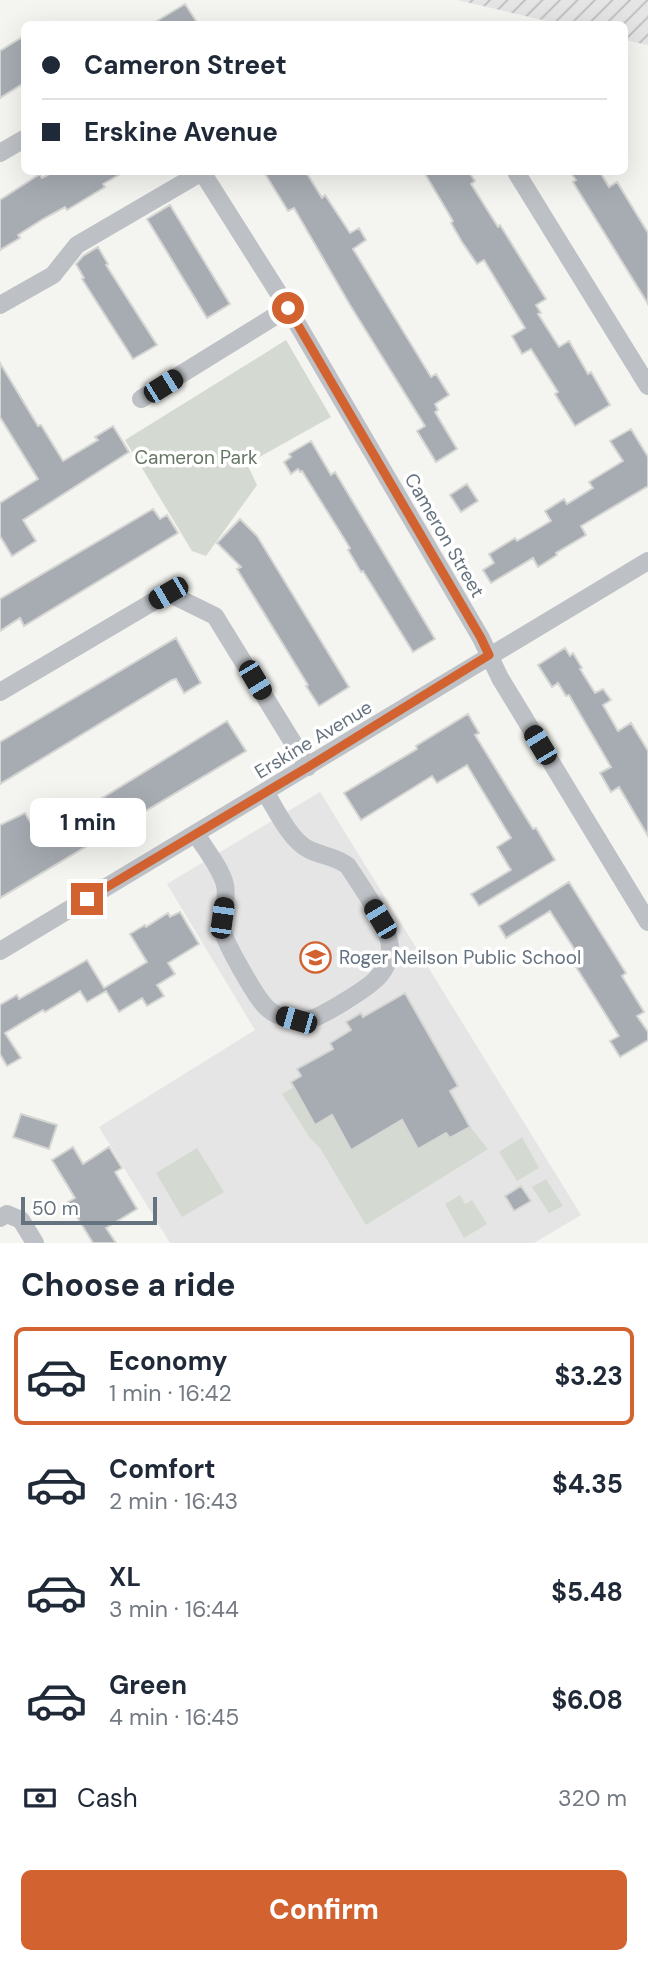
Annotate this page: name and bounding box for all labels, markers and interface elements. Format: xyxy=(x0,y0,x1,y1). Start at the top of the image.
text: Cameron Street xyxy=(84,48,287,82)
text: Erskine Avenue xyxy=(84,115,278,149)
route start xyxy=(272,292,304,324)
car xyxy=(140,366,187,406)
park label: Cameron Park xyxy=(134,445,258,470)
street label: Cameron Street xyxy=(399,469,490,602)
car xyxy=(145,573,192,613)
car xyxy=(236,657,275,703)
street label: Erskine Avenue xyxy=(250,695,377,784)
car xyxy=(521,722,560,768)
callout: 1 min xyxy=(29,797,145,846)
text: 1 min xyxy=(60,807,116,837)
route end xyxy=(71,883,103,915)
car xyxy=(209,896,236,940)
car xyxy=(361,896,400,942)
school or university icon: Roger Neilson Public School xyxy=(299,940,333,974)
place label: Roger Neilson Public School xyxy=(339,945,581,970)
car xyxy=(273,1004,320,1036)
scale bar xyxy=(21,1194,158,1226)
text: 50 m xyxy=(32,1196,79,1221)
text: Choose a ride xyxy=(21,1264,236,1306)
text: Economy xyxy=(109,1344,227,1378)
icon: car xyxy=(25,1345,88,1408)
text: $3.23 xyxy=(554,1359,623,1393)
text: 1 min · 16:42 xyxy=(109,1378,232,1408)
text: Comfort xyxy=(109,1452,215,1486)
icon: car xyxy=(25,1453,88,1516)
text: $4.35 xyxy=(552,1467,623,1501)
text: 2 min · 16:43 xyxy=(109,1486,238,1516)
text: XL xyxy=(109,1560,141,1594)
icon: car xyxy=(25,1561,88,1624)
text: $5.48 xyxy=(551,1575,623,1609)
text: 3 min · 16:44 xyxy=(109,1594,239,1624)
text: Green xyxy=(109,1668,187,1702)
icon: car xyxy=(25,1669,88,1732)
text: $6.08 xyxy=(551,1683,623,1717)
text: 4 min · 16:45 xyxy=(109,1702,239,1732)
icon: cash xyxy=(21,1779,59,1817)
text: Cash xyxy=(77,1781,138,1815)
text: 320 m xyxy=(558,1783,627,1813)
button: Confirm xyxy=(21,1870,627,1950)

